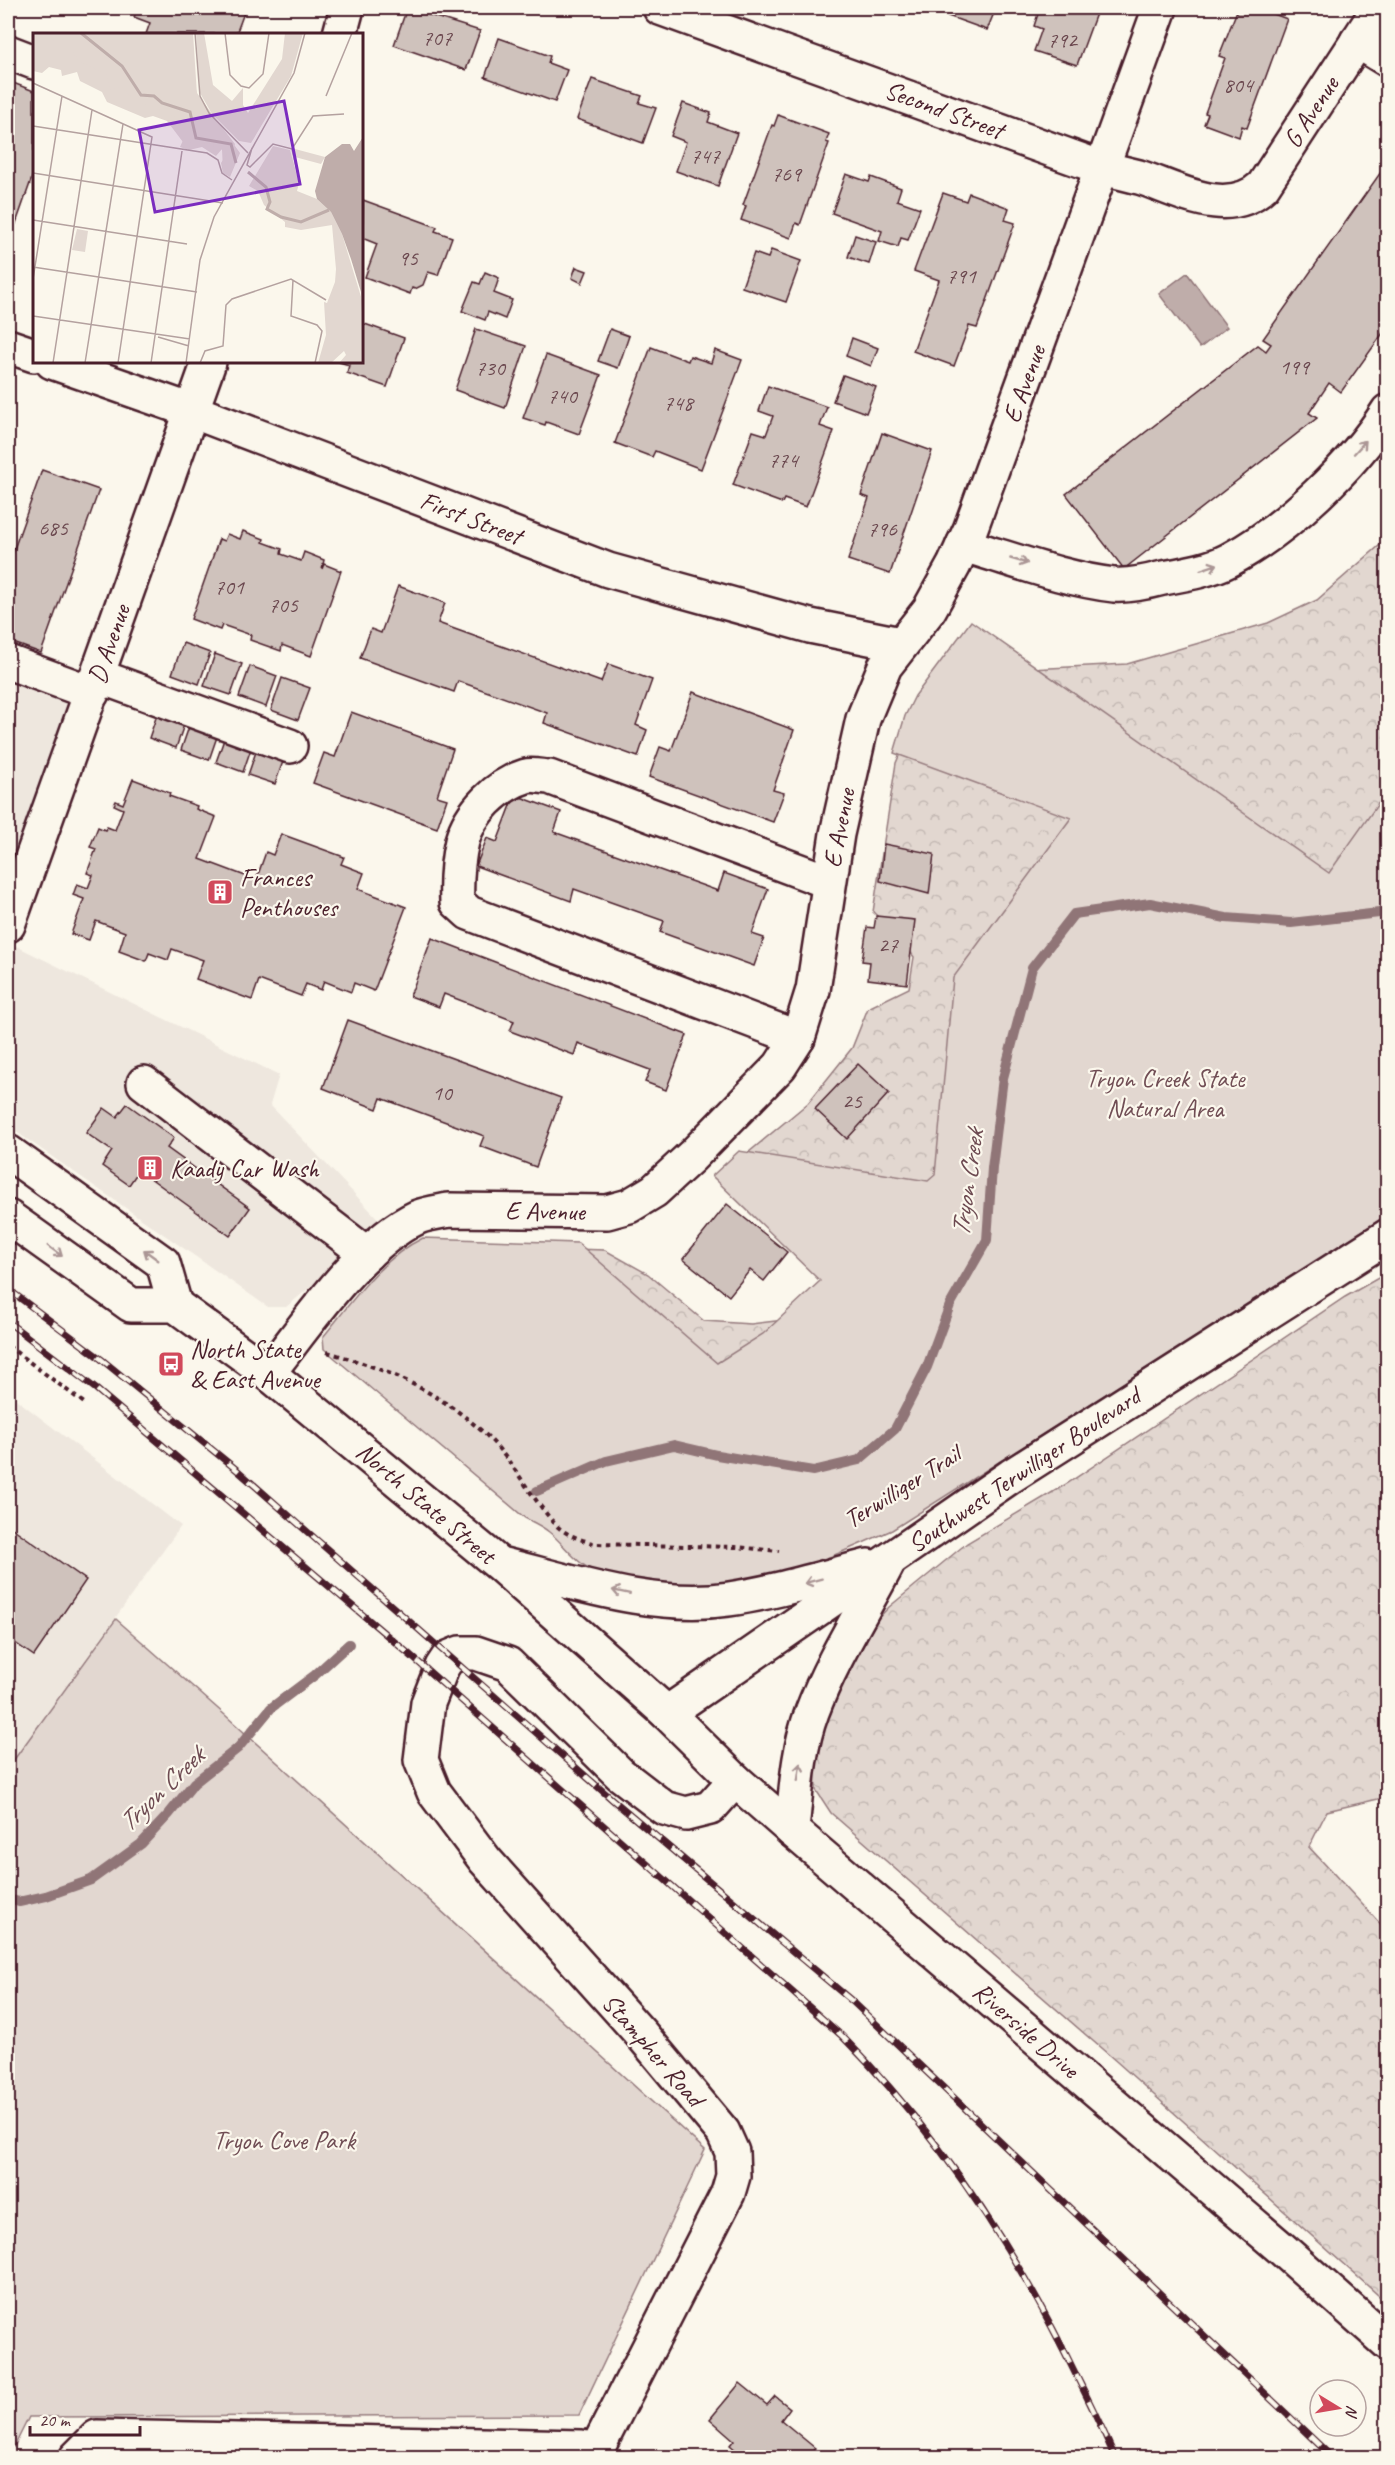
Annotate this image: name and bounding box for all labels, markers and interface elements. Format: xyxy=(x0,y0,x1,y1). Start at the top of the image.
house number: 707 xyxy=(422,24,453,52)
house number: 792 xyxy=(1047,26,1079,54)
inset map xyxy=(33,33,363,363)
street label: G Avenue xyxy=(1276,69,1347,154)
house number: 804 xyxy=(1223,71,1255,99)
street label: Second Street xyxy=(880,73,1011,148)
house number: 747 xyxy=(690,142,721,170)
house number: 769 xyxy=(771,160,803,188)
house number: 95 xyxy=(398,244,419,272)
house number: 791 xyxy=(946,262,977,290)
street label: E Avenue xyxy=(995,339,1054,427)
house number: 199 xyxy=(1279,353,1311,381)
house number: 730 xyxy=(475,354,507,382)
house number: 740 xyxy=(547,382,579,410)
house number: 748 xyxy=(663,389,695,417)
one-way arrow xyxy=(1353,440,1367,455)
house number: 774 xyxy=(768,446,800,474)
street label: First Street xyxy=(416,484,530,554)
house number: 685 xyxy=(38,514,69,542)
house number: 796 xyxy=(867,515,898,543)
one-way arrow xyxy=(1010,556,1029,567)
one-way arrow xyxy=(1200,561,1219,572)
house number: 701 xyxy=(214,573,245,601)
house number: 705 xyxy=(268,591,299,619)
street label: D Avenue xyxy=(80,599,138,688)
street label: E Avenue xyxy=(815,784,863,870)
place label: Frances Penthouses xyxy=(240,861,339,924)
building icon: Frances Penthouses xyxy=(205,877,235,907)
house number: 27 xyxy=(878,931,899,959)
park label: Tryon Creek State Natural Area xyxy=(1086,1062,1246,1125)
house number: 10 xyxy=(432,1079,454,1107)
house number: 25 xyxy=(842,1087,863,1115)
water label: Tryon Creek xyxy=(943,1123,992,1239)
place label: Kaady Car Wash xyxy=(170,1152,320,1185)
building icon: Kaady Car Wash xyxy=(135,1153,165,1183)
street label: E Avenue xyxy=(505,1194,587,1228)
one-way arrow xyxy=(46,1245,63,1257)
one-way arrow xyxy=(143,1248,159,1261)
place label: North State & East Avenue xyxy=(190,1333,322,1396)
bus stop icon: North State & East Avenue xyxy=(156,1349,186,1379)
street label: Southwest Terwilliger Boulevard xyxy=(901,1378,1150,1560)
street label: North State Street xyxy=(349,1435,504,1573)
street label: Terwilliger Trail xyxy=(837,1436,970,1536)
one-way arrow xyxy=(804,1575,823,1587)
one-way arrow xyxy=(611,1586,631,1597)
water label: Tryon Creek xyxy=(111,1737,214,1839)
one-way arrow xyxy=(793,1763,804,1783)
street label: Riverside Drive xyxy=(966,1975,1087,2086)
street label: Stampher Road xyxy=(595,1987,714,2116)
park label: Tryon Cove Park xyxy=(213,2124,357,2157)
north arrow xyxy=(1308,2378,1368,2438)
scale bar xyxy=(30,2399,140,2437)
text: N xyxy=(1340,2404,1363,2420)
text: 20 m xyxy=(39,2409,72,2431)

